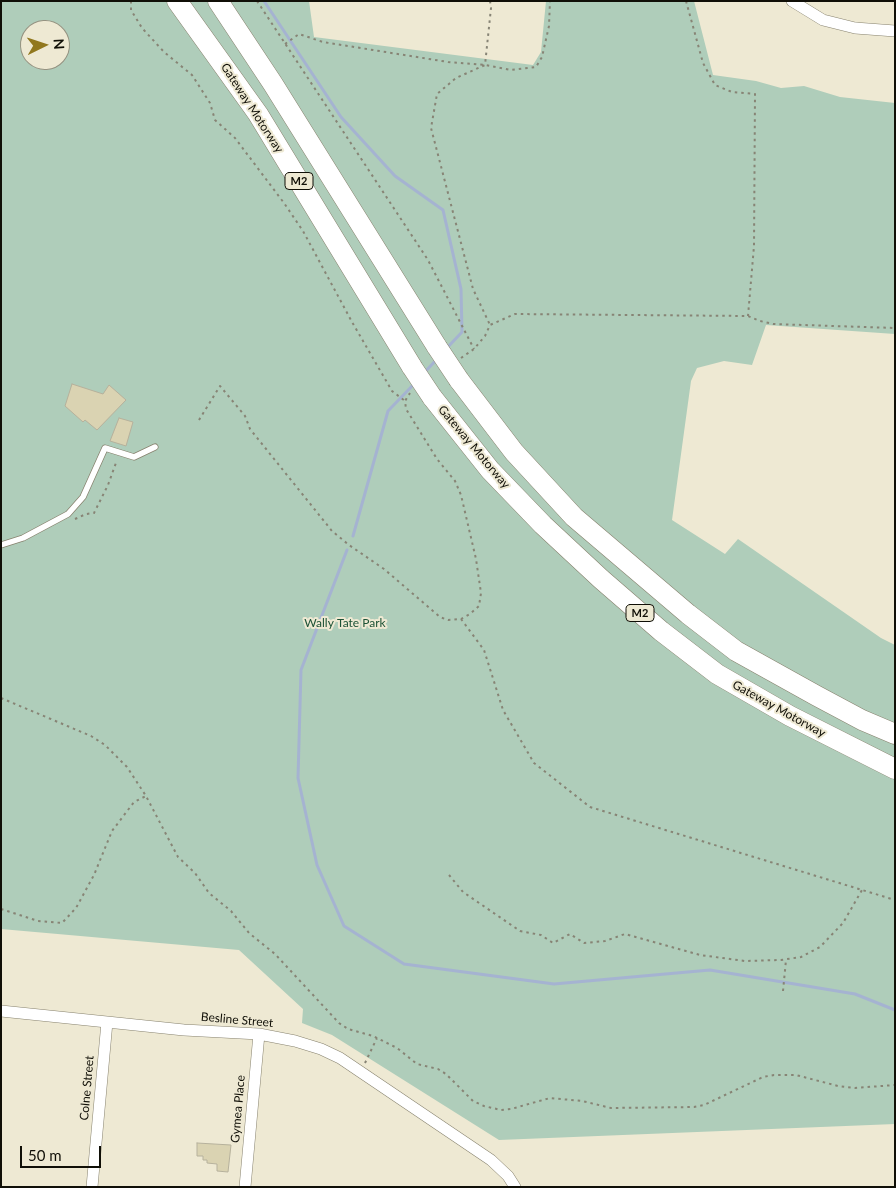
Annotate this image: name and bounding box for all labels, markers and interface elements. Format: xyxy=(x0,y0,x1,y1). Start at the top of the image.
north arrow xyxy=(20,20,70,70)
text: N xyxy=(51,38,68,50)
street label: Gateway Motorway xyxy=(218,60,286,156)
road number: M2 xyxy=(285,172,313,190)
street label: Gateway Motorway xyxy=(435,403,513,491)
road number: M2 xyxy=(626,604,654,622)
park label: Wally Tate Park xyxy=(304,616,386,630)
street label: Gateway Motorway xyxy=(730,677,828,741)
street label: Besline Street xyxy=(200,1010,274,1030)
street label: Colne Street xyxy=(77,1055,97,1121)
street label: Gymea Place xyxy=(228,1075,248,1143)
scale bar xyxy=(22,1136,104,1168)
text: 50 m xyxy=(28,1146,62,1164)

